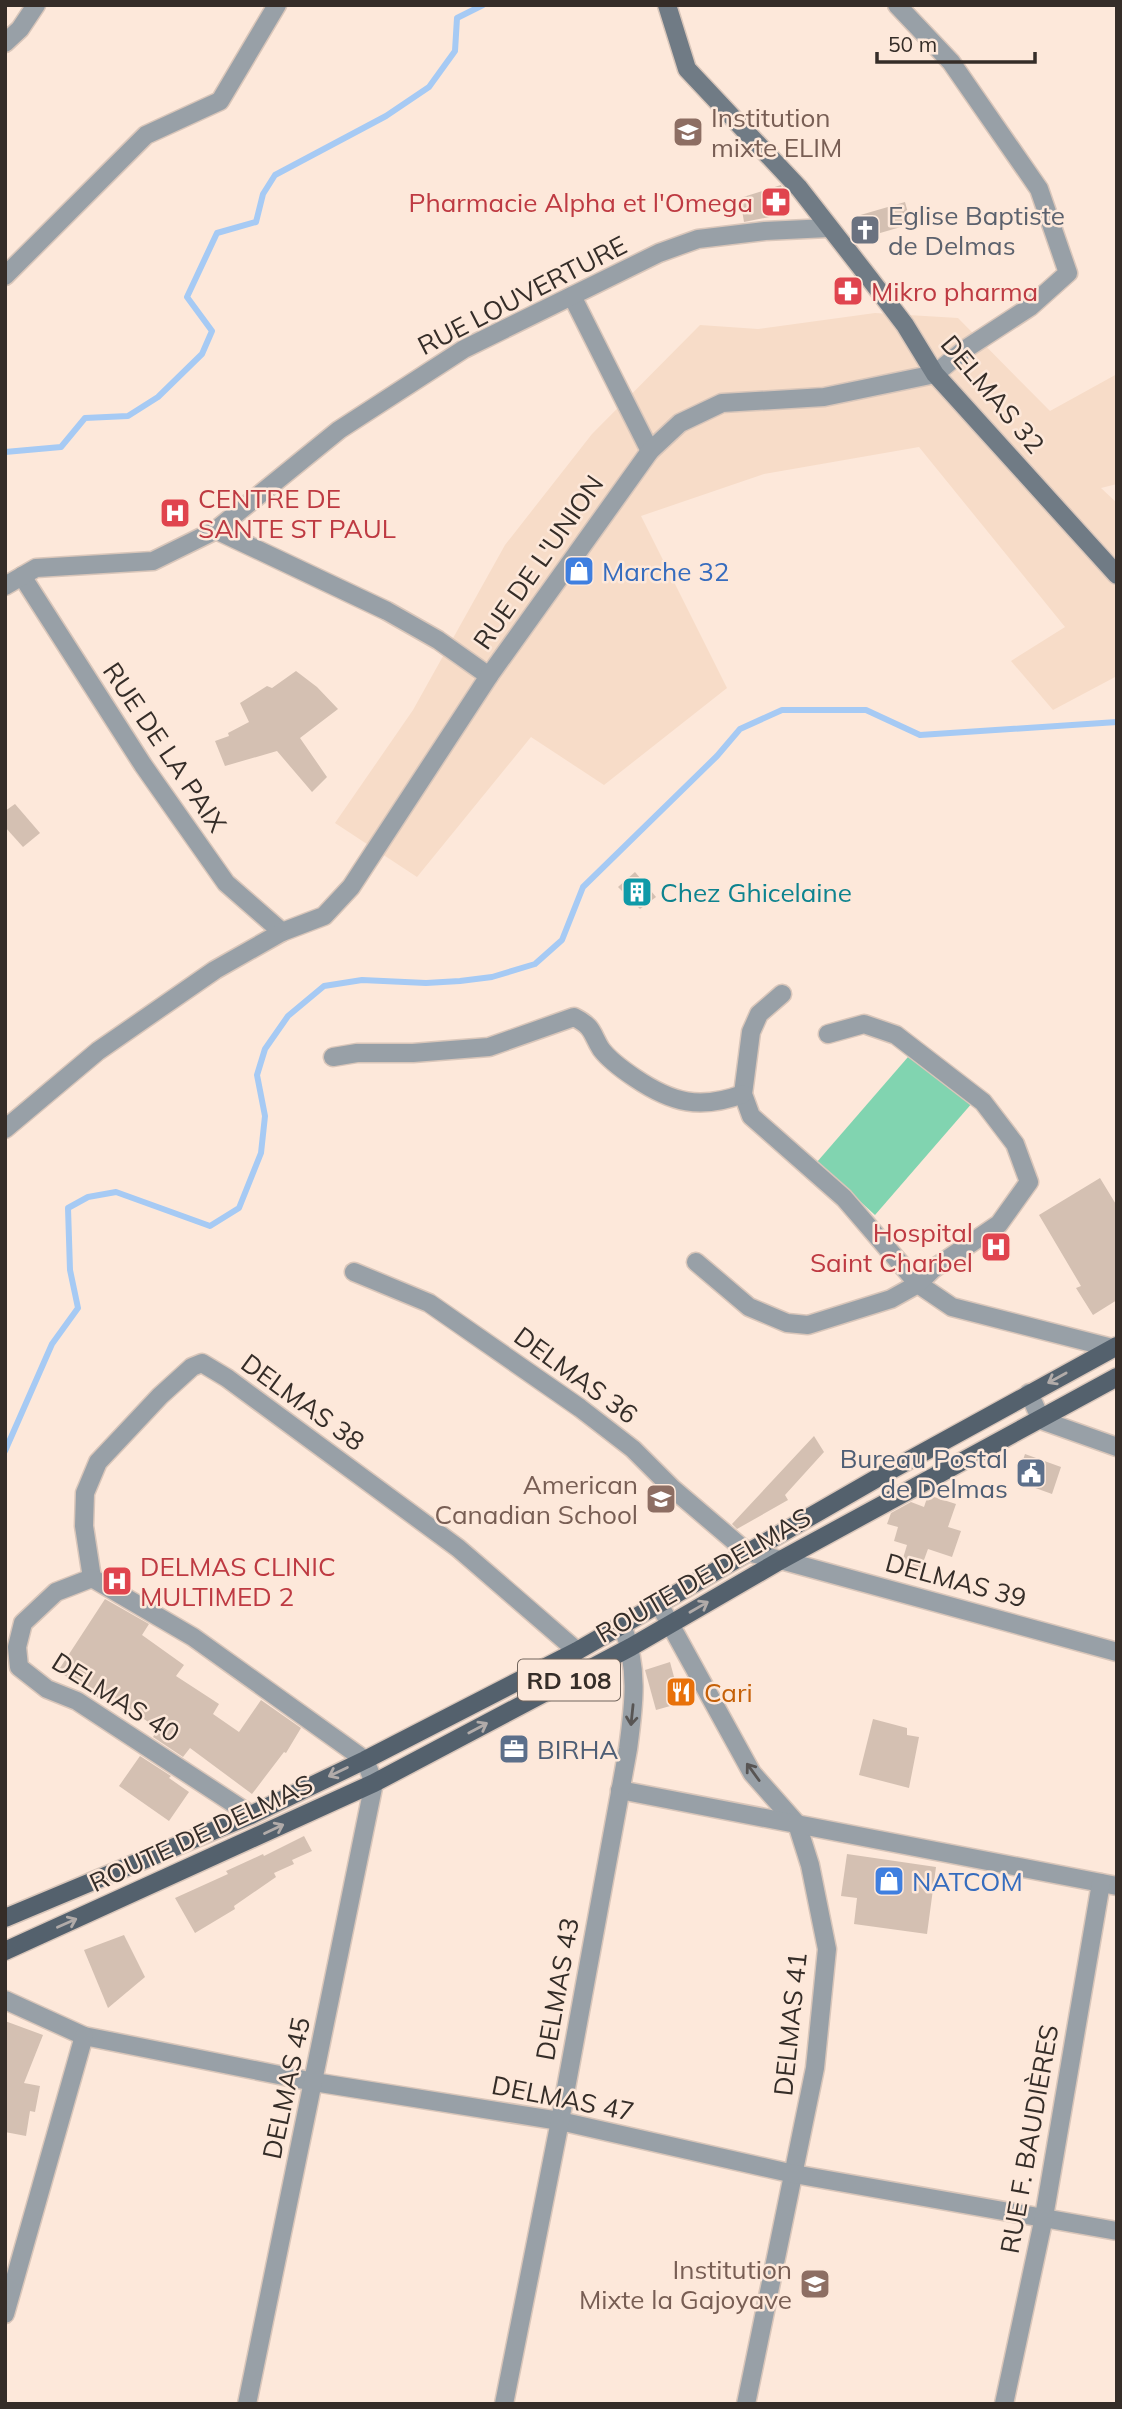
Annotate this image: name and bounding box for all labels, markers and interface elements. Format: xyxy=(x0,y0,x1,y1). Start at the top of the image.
scale bar xyxy=(877,21,1034,65)
text: 50 m xyxy=(888,31,937,57)
place label: Institution mixte ELIM xyxy=(711,101,842,164)
school or university icon: Institution mixte ELIM xyxy=(671,115,705,149)
pharmacy icon: Pharmacie Alpha et l'Omega xyxy=(759,185,793,219)
place label: Pharmacie Alpha et l'Omega xyxy=(409,186,753,219)
place label: Eglise Baptiste de Delmas xyxy=(888,199,1065,262)
church icon: Eglise Baptiste de Delmas xyxy=(848,213,882,247)
street label: RUE LOUVERTURE xyxy=(412,228,632,362)
pharmacy icon: Mikro pharma xyxy=(831,274,865,308)
place label: Mikro pharma xyxy=(871,275,1038,308)
street label: DELMAS 32 xyxy=(934,328,1052,460)
street label: RUE DE L'UNION xyxy=(466,469,610,655)
place label: CENTRE DE SANTE ST PAUL xyxy=(198,482,396,545)
hospital icon: CENTRE DE SANTE ST PAUL xyxy=(158,496,192,530)
shop icon: Marche 32 xyxy=(562,554,596,588)
place label: Marche 32 xyxy=(602,555,729,588)
street label: RUE DE LA PAIX xyxy=(96,656,234,838)
building icon: Chez Ghicelaine xyxy=(620,875,654,909)
place label: Chez Ghicelaine xyxy=(660,876,852,909)
place label: Hospital Saint Charbel xyxy=(810,1216,973,1279)
hospital icon: Hospital Saint Charbel xyxy=(979,1230,1013,1264)
street label: DELMAS 36 xyxy=(508,1319,644,1431)
street label: DELMAS 38 xyxy=(235,1346,371,1458)
one-way arrow xyxy=(1047,1372,1068,1386)
place label: Bureau Postal de Delmas xyxy=(840,1442,1008,1505)
public building icon: Bureau Postal de Delmas xyxy=(1014,1456,1048,1490)
place label: American Canadian School xyxy=(435,1468,638,1531)
school or university icon: American Canadian School xyxy=(644,1482,678,1516)
street label: ROUTE DE DELMAS xyxy=(590,1500,816,1650)
street label: DELMAS 39 xyxy=(882,1545,1030,1615)
place label: DELMAS CLINIC MULTIMED 2 xyxy=(140,1550,336,1613)
hospital icon: DELMAS CLINIC MULTIMED 2 xyxy=(100,1564,134,1598)
one-way arrow xyxy=(689,1600,709,1614)
street label: DELMAS 40 xyxy=(46,1645,186,1749)
road number: RD 108 xyxy=(518,1660,620,1700)
restaurant icon: Cari xyxy=(664,1675,698,1709)
place label: Cari xyxy=(704,1676,753,1709)
one-way arrow xyxy=(625,1703,638,1726)
one-way arrow xyxy=(467,1721,488,1734)
office icon: BIRHA xyxy=(497,1732,531,1766)
place label: BIRHA xyxy=(537,1733,618,1766)
one-way arrow xyxy=(746,1763,760,1782)
one-way arrow xyxy=(328,1766,349,1780)
street label: ROUTE DE DELMAS xyxy=(84,1767,318,1899)
one-way arrow xyxy=(263,1822,284,1835)
shop icon: NATCOM xyxy=(872,1864,906,1898)
place label: NATCOM xyxy=(912,1865,1023,1898)
street label: DELMAS 43 xyxy=(528,1915,586,2063)
one-way arrow xyxy=(56,1916,78,1929)
street label: DELMAS 41 xyxy=(766,1951,814,2097)
street label: DELMAS 45 xyxy=(255,2014,317,2162)
street label: RUE F. BAUDIÈRES xyxy=(993,2022,1065,2256)
street label: DELMAS 47 xyxy=(489,2068,637,2128)
place label: Institution Mixte la Gajoyave xyxy=(579,2253,792,2316)
school or university icon: Institution Mixte la Gajoyave xyxy=(798,2267,832,2301)

